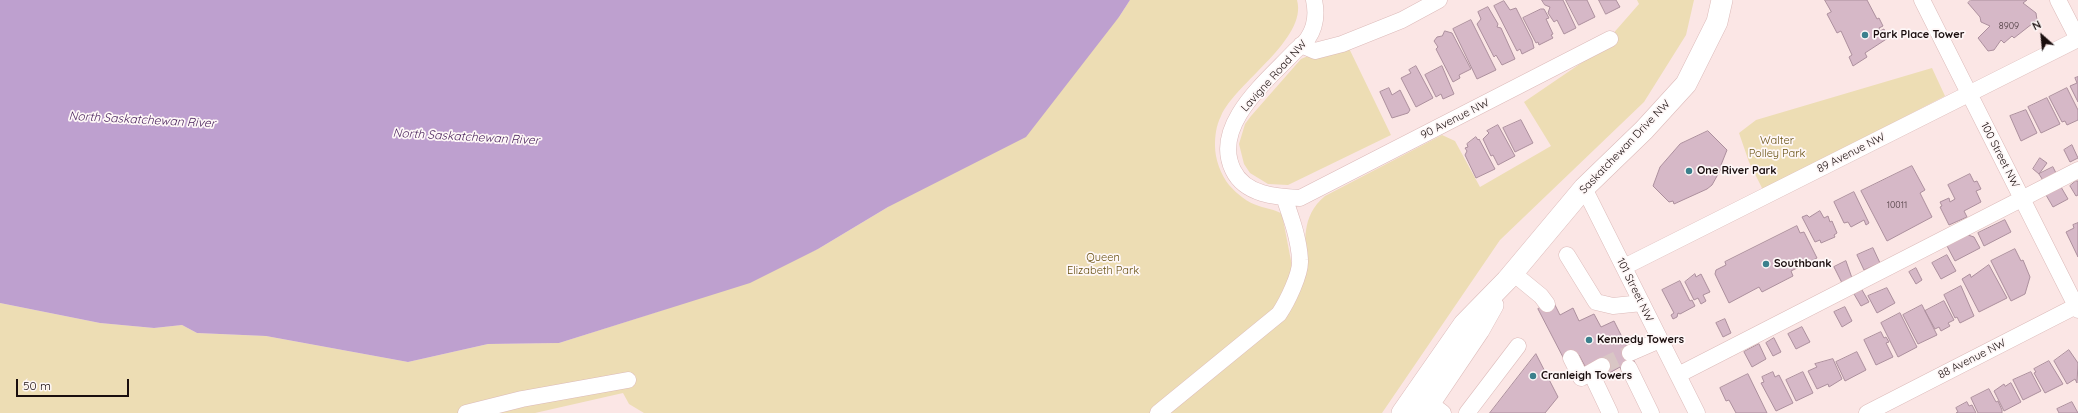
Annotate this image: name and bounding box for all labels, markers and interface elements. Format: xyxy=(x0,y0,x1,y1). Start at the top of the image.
north arrow xyxy=(2022,16,2062,56)
text: N xyxy=(2030,17,2043,33)
house number: 8909 xyxy=(1999,21,2019,31)
place label: Park Place Tower xyxy=(1873,28,1965,42)
marker: Park Place Tower xyxy=(1860,30,1870,40)
street label: Lavigne Road NW xyxy=(1238,37,1310,115)
street label: 90 Avenue NW xyxy=(1419,96,1491,142)
street label: Saskatchewan Drive NW xyxy=(1577,98,1673,196)
water label: North Saskatchewan River xyxy=(68,109,216,131)
street label: 100 Street NW xyxy=(1978,120,2022,190)
water label: North Saskatchewan River xyxy=(392,126,540,148)
street label: 89 Avenue NW xyxy=(1815,130,1887,176)
park label: Walter Polley Park xyxy=(1749,134,1805,160)
place label: One River Park xyxy=(1697,164,1777,178)
marker: One River Park xyxy=(1684,166,1694,176)
house number: 10011 xyxy=(1887,200,1907,210)
park label: Queen Elizabeth Park xyxy=(1067,251,1139,277)
street label: 101 Street NW xyxy=(1614,256,1656,324)
place label: Southbank xyxy=(1774,257,1831,271)
marker: Southbank xyxy=(1761,259,1771,269)
place label: Kennedy Towers xyxy=(1597,333,1684,347)
marker: Kennedy Towers xyxy=(1584,335,1594,345)
street label: 88 Avenue NW xyxy=(1936,336,2008,382)
place label: Cranleigh Towers xyxy=(1541,369,1632,383)
scale bar xyxy=(18,371,131,397)
marker: Cranleigh Towers xyxy=(1528,371,1538,381)
text: 50 m xyxy=(23,378,51,393)

